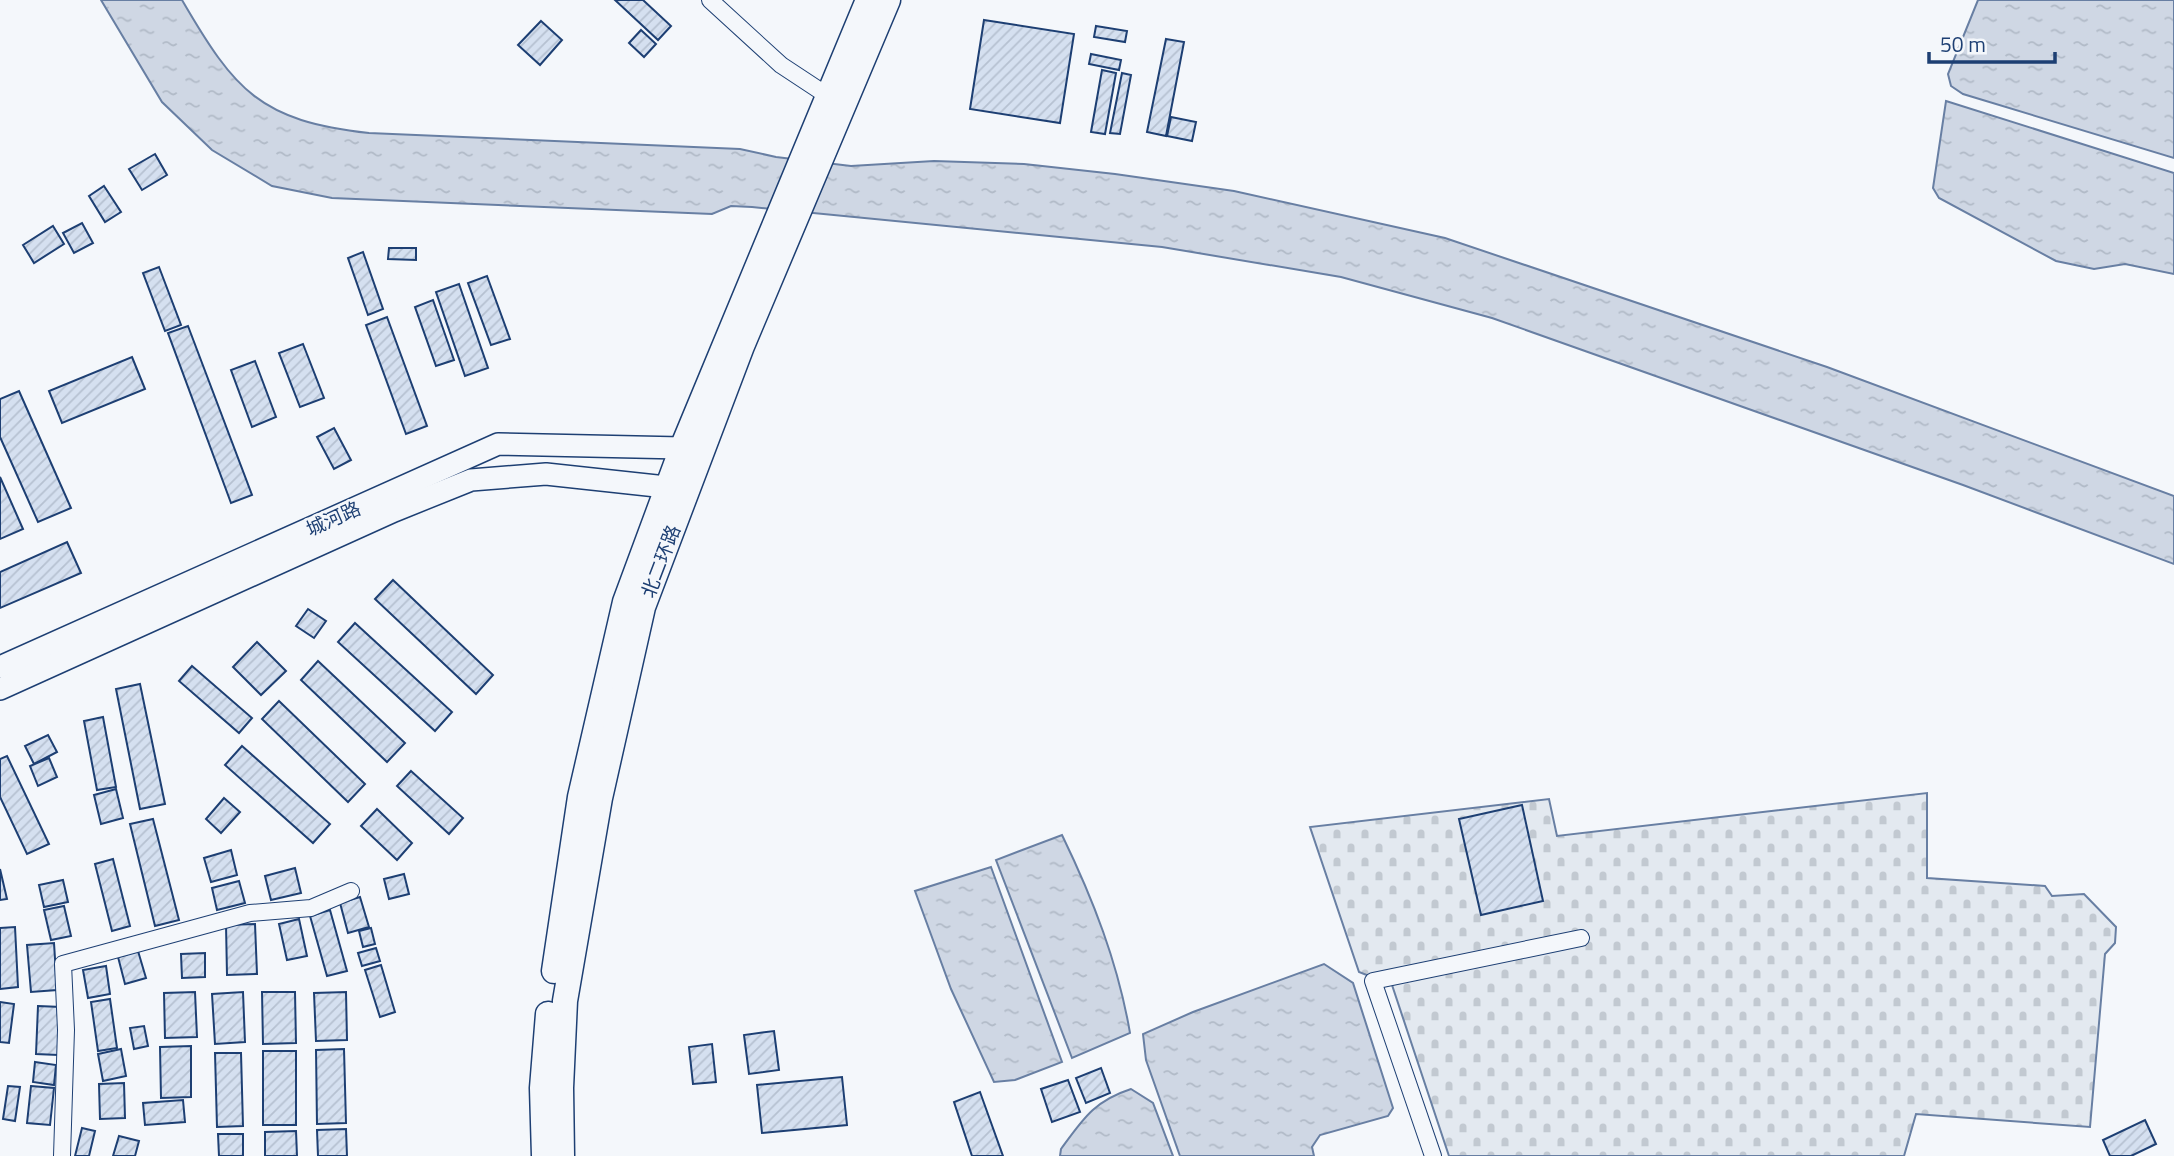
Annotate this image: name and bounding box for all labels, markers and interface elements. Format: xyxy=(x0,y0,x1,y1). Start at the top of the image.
scale bar xyxy=(1929,21,2055,65)
text: 50 m xyxy=(1940,28,1986,60)
street label: 城河路 xyxy=(301,493,365,543)
street label: 北二环路 xyxy=(633,520,687,602)

